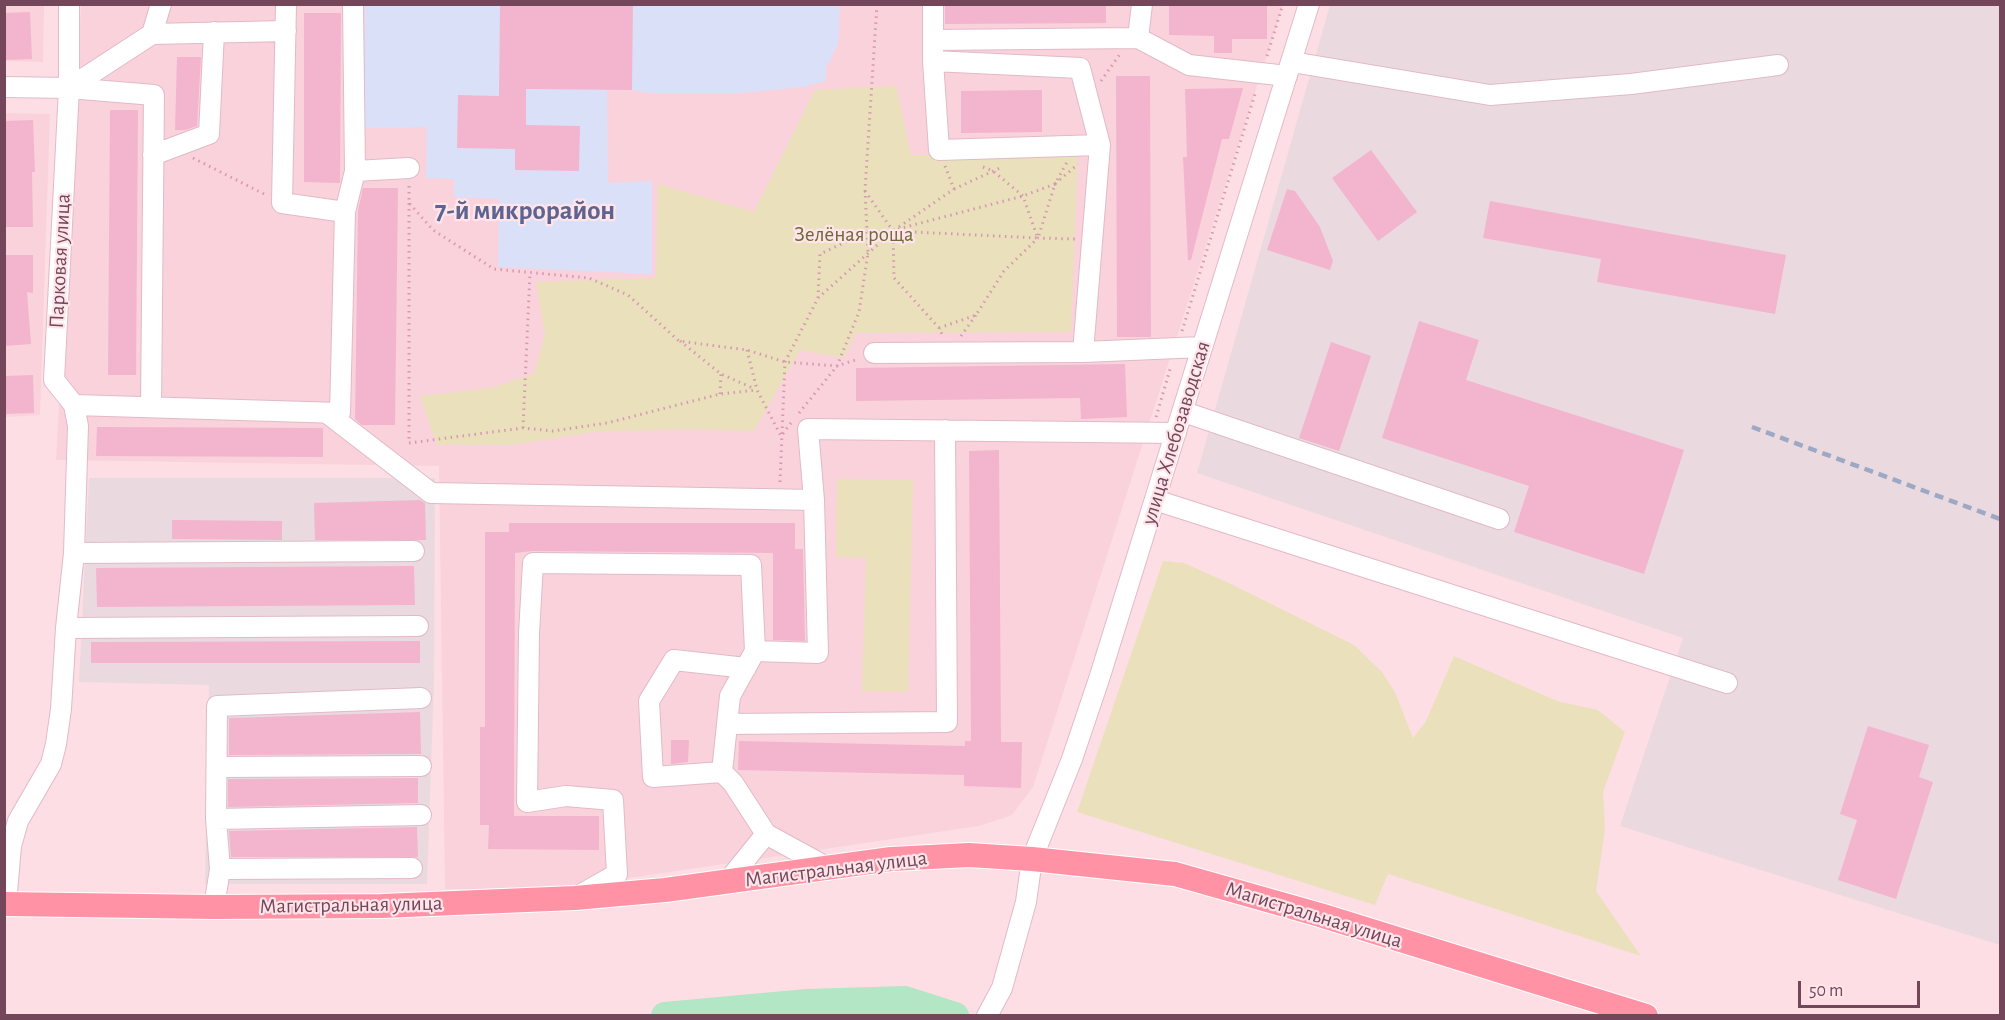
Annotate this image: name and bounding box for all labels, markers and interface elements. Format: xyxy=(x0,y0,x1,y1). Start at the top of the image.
street label: Парковая улица xyxy=(44,193,76,329)
district label: 7-й микрорайон xyxy=(435,195,615,227)
park label: Зелёная роща xyxy=(794,222,914,248)
street label: улица Хлебозаводская xyxy=(1136,338,1216,528)
street label: Магистральная улица xyxy=(744,845,928,893)
street label: Магистральная улица xyxy=(1223,876,1405,954)
street label: Магистральная улица xyxy=(259,891,443,919)
scale bar xyxy=(1801,969,1922,1007)
text: 50 m xyxy=(1809,982,1843,1000)

